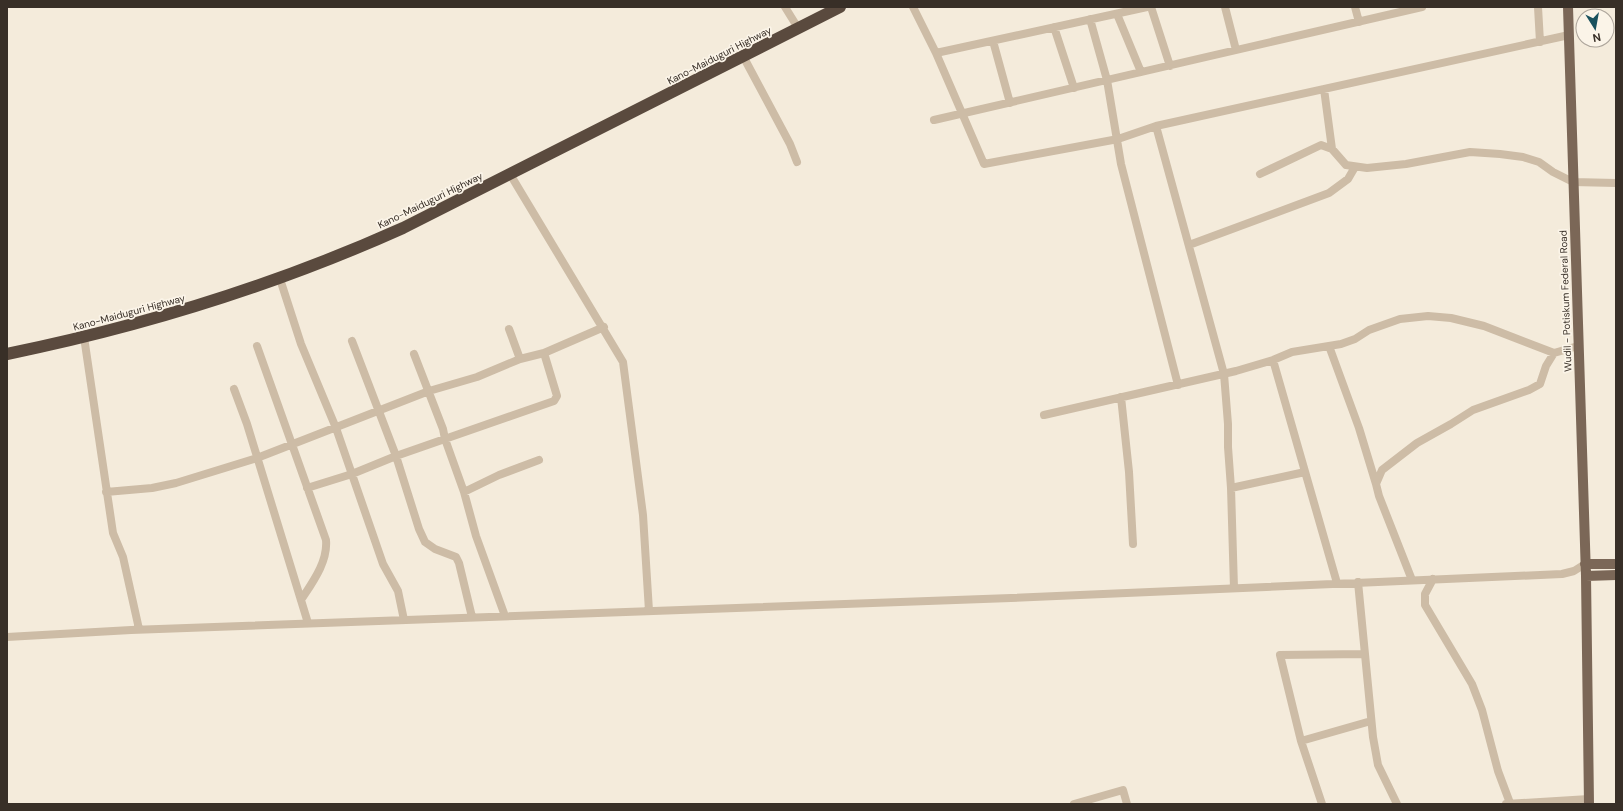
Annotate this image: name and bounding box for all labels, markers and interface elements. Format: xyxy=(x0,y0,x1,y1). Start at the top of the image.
north arrow xyxy=(1575,8,1615,48)
street label: Kano-Maiduguri Highway xyxy=(665,23,774,87)
text: N xyxy=(1592,30,1602,45)
street label: Kano-Maiduguri Highway xyxy=(376,169,485,232)
street label: Wudil - Potiskum Federal Road xyxy=(1557,230,1574,372)
street label: Kano-Maiduguri Highway xyxy=(72,291,187,334)

